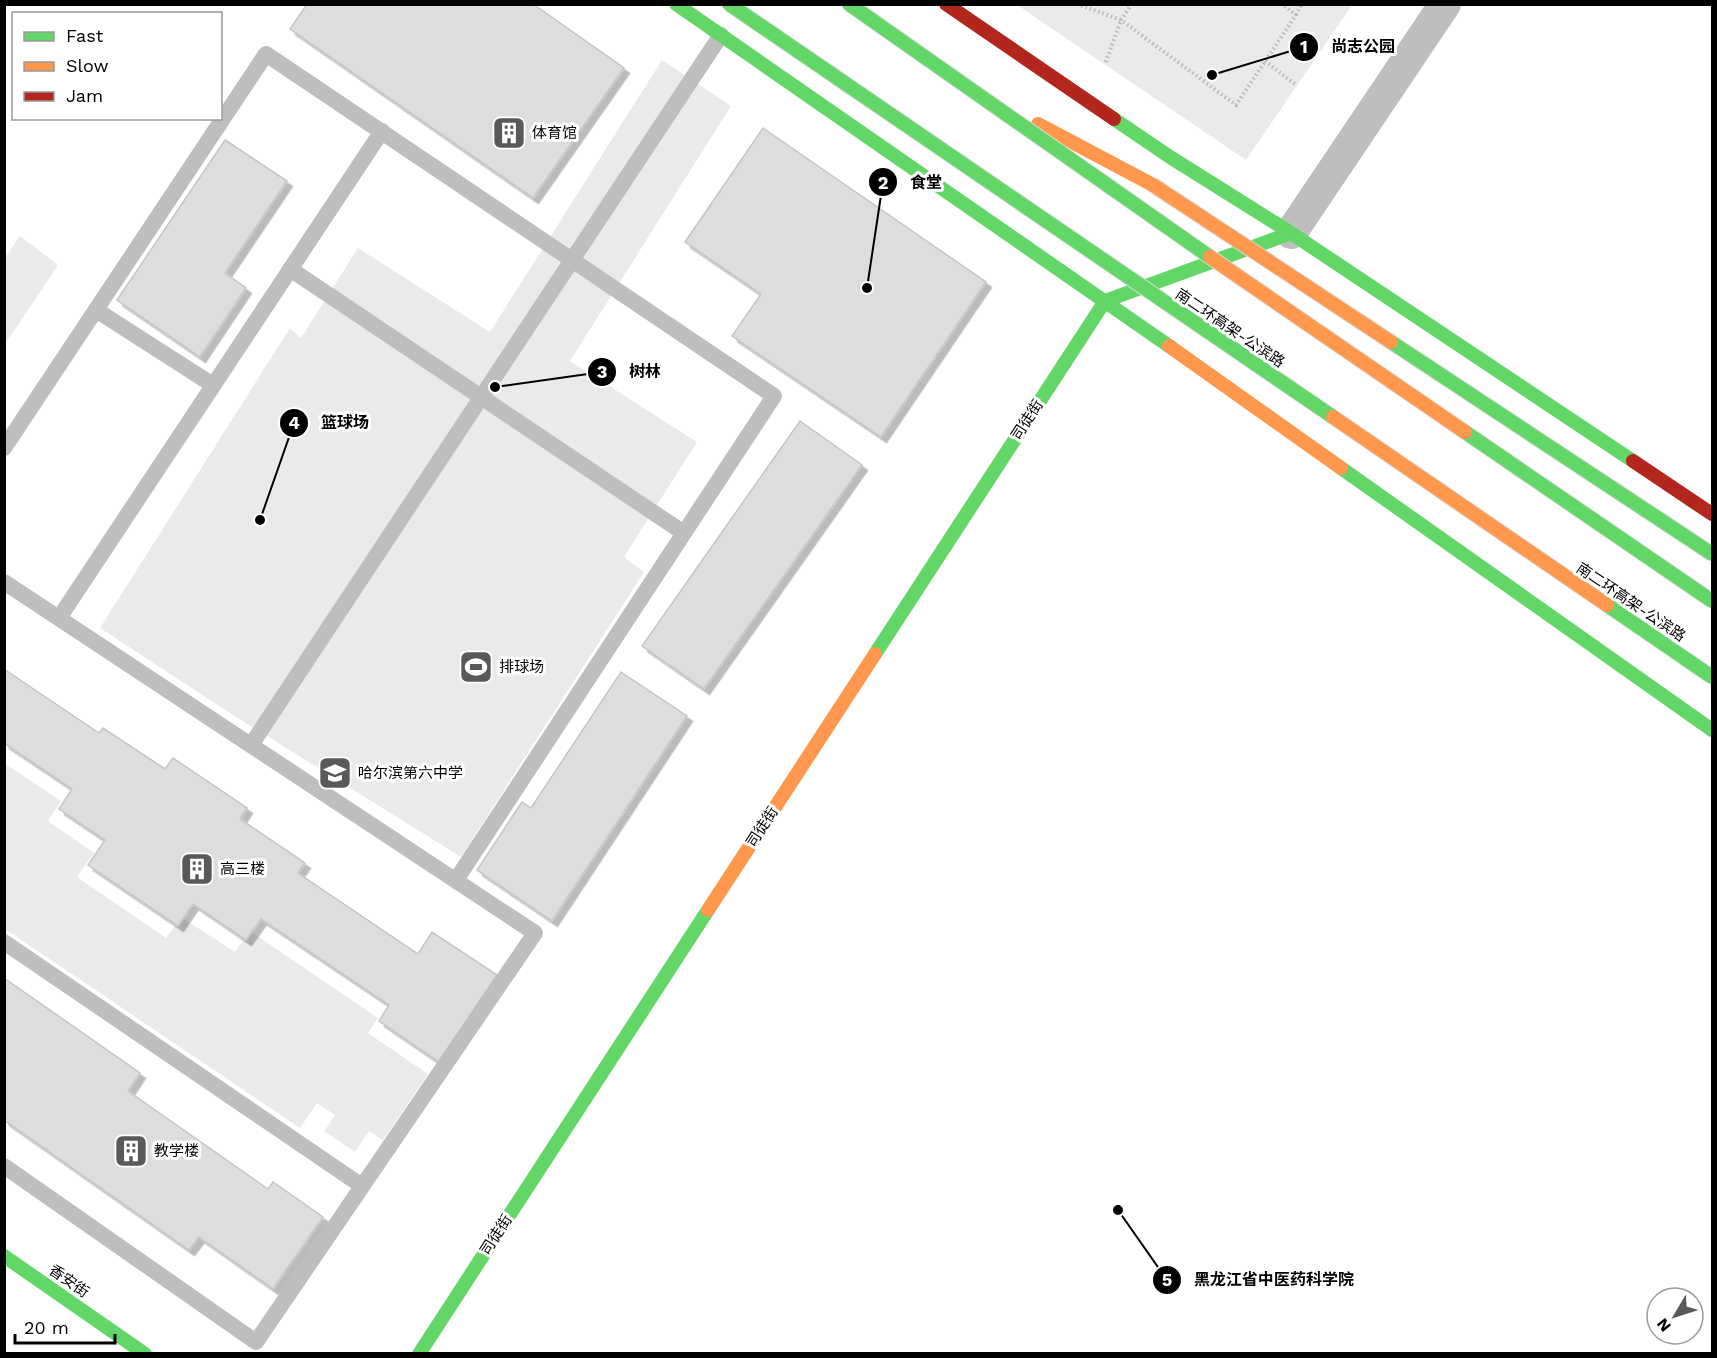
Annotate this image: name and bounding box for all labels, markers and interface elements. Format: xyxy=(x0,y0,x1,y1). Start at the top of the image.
legend xyxy=(12,12,222,120)
text: Fast xyxy=(66,25,104,46)
callout: 尚志公园 xyxy=(1289,30,1407,64)
text: 1 xyxy=(1300,36,1308,57)
text: 尚志公园 xyxy=(1331,37,1395,56)
text: Slow xyxy=(66,55,109,76)
text: Jam xyxy=(66,85,103,106)
building icon: 体育馆 xyxy=(491,115,527,151)
place label: 体育馆 xyxy=(532,124,577,142)
callout: 食堂 xyxy=(868,165,954,199)
text: 2 xyxy=(878,172,888,193)
text: 食堂 xyxy=(910,173,942,192)
street label: 南二环高架-公滨路 xyxy=(1172,285,1288,371)
callout: 树林 xyxy=(587,355,673,389)
text: 3 xyxy=(597,361,607,382)
text: 树林 xyxy=(629,362,661,381)
street label: 司徒街 xyxy=(1007,396,1047,444)
callout: 篮球场 xyxy=(279,406,381,440)
text: 4 xyxy=(288,412,300,433)
text: 篮球场 xyxy=(321,413,369,432)
street label: 南二环高架-公滨路 xyxy=(1573,559,1689,645)
sports icon: 排球场 xyxy=(458,649,494,685)
place label: 排球场 xyxy=(499,658,544,676)
school or university icon: 哈尔滨第六中学 xyxy=(317,755,353,791)
place label: 哈尔滨第六中学 xyxy=(358,764,463,782)
street label: 司徒街 xyxy=(742,803,782,851)
building icon: 高三楼 xyxy=(179,851,215,887)
place label: 高三楼 xyxy=(220,860,265,878)
building icon: 教学楼 xyxy=(113,1133,149,1169)
place label: 教学楼 xyxy=(154,1142,199,1160)
street label: 司徒街 xyxy=(476,1211,516,1259)
street label: 香安街 xyxy=(45,1261,93,1301)
callout: 黑龙江省中医药科学院 xyxy=(1152,1263,1366,1297)
text: 5 xyxy=(1162,1269,1172,1290)
text: 黑龙江省中医药科学院 xyxy=(1194,1270,1354,1289)
north arrow xyxy=(1645,1286,1705,1346)
scale bar xyxy=(15,1307,116,1345)
text: N xyxy=(1653,1315,1675,1336)
text: 20 m xyxy=(24,1317,69,1338)

